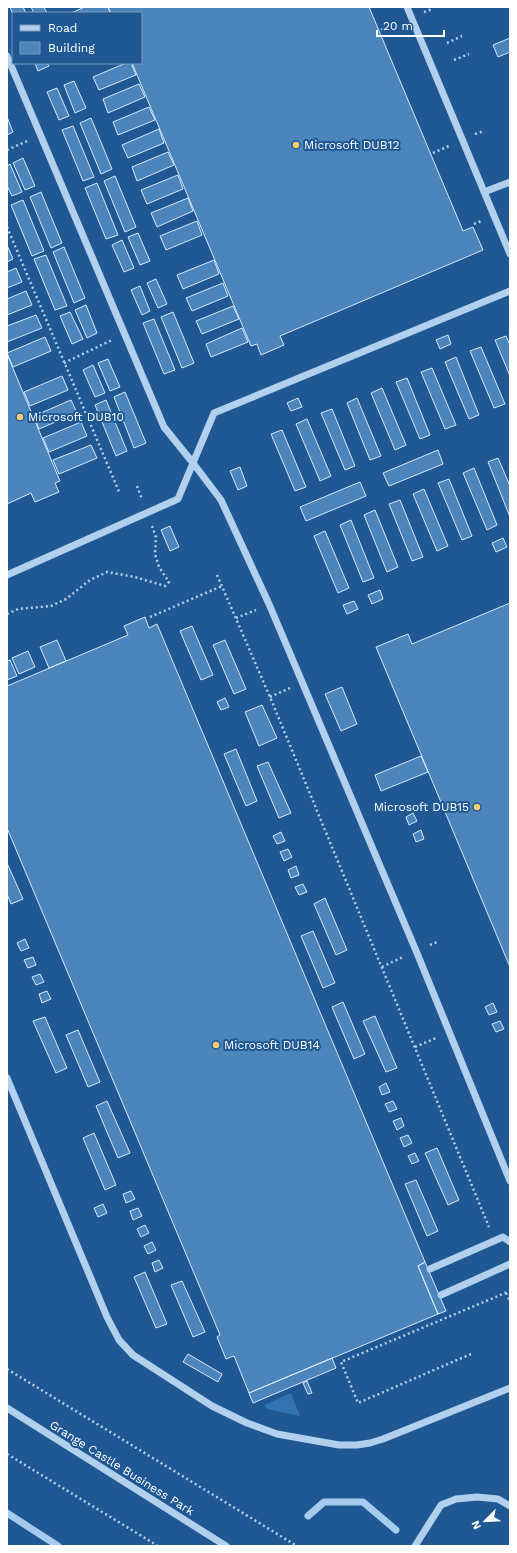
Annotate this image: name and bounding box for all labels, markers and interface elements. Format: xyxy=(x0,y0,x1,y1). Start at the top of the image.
legend xyxy=(12,12,142,64)
scale bar xyxy=(377,12,444,38)
text: 20 m xyxy=(383,19,413,33)
text: Road xyxy=(48,21,77,35)
text: Building xyxy=(48,41,95,55)
place label: Microsoft DUB12 xyxy=(304,138,399,152)
marker: Microsoft DUB12 xyxy=(291,140,301,150)
place label: Microsoft DUB10 xyxy=(28,410,124,424)
marker: Microsoft DUB10 xyxy=(15,412,25,422)
place label: Microsoft DUB15 xyxy=(374,800,469,814)
marker: Microsoft DUB15 xyxy=(472,802,482,812)
place label: Microsoft DUB14 xyxy=(224,1038,320,1052)
marker: Microsoft DUB14 xyxy=(211,1040,221,1050)
street label: Grange Castle Business Park xyxy=(47,1418,197,1518)
north arrow xyxy=(465,1501,505,1541)
text: N xyxy=(469,1518,484,1531)

